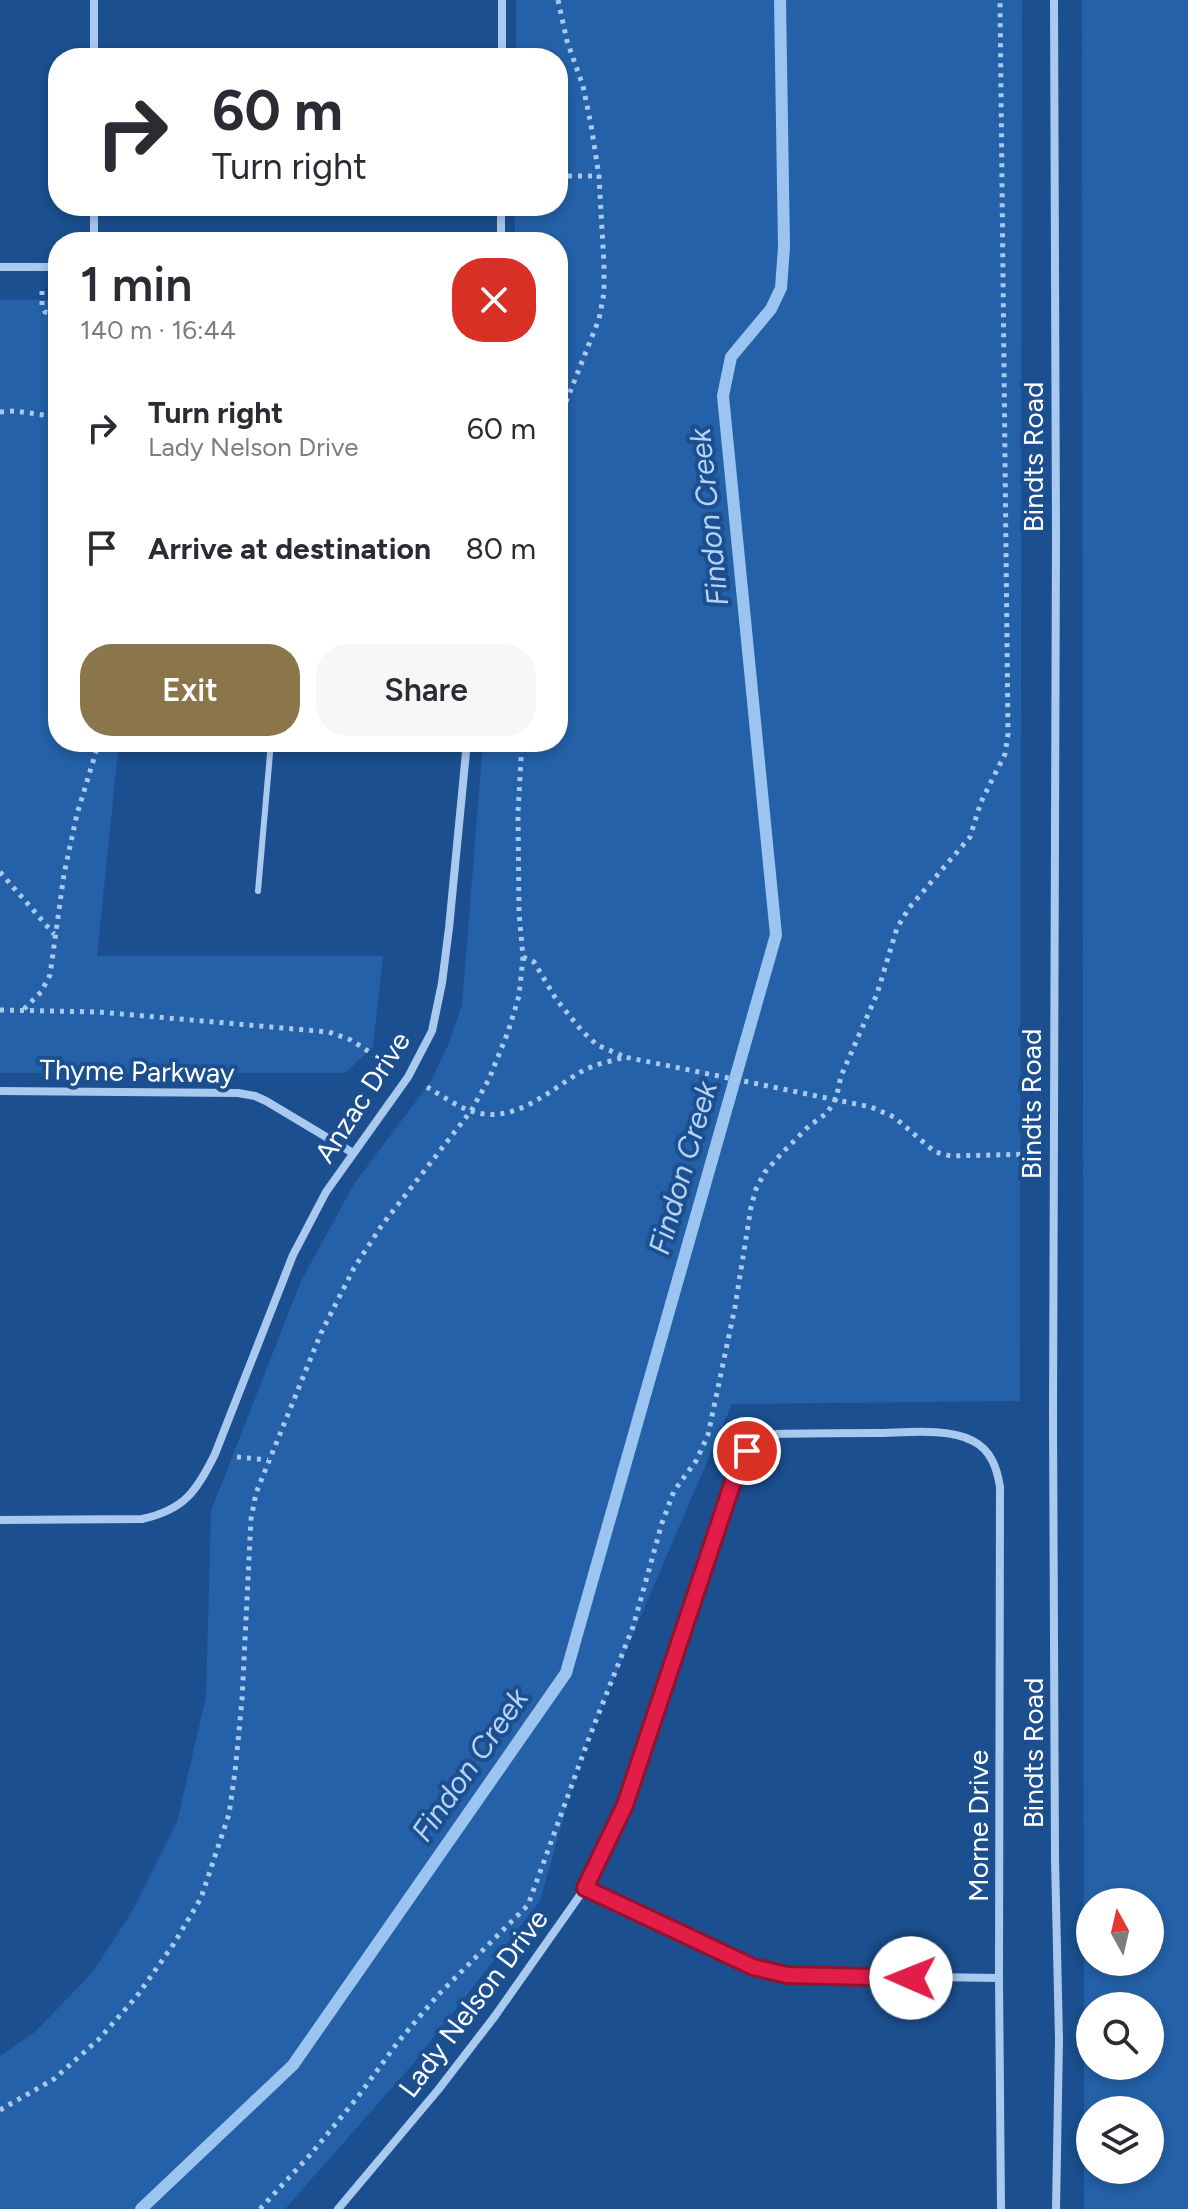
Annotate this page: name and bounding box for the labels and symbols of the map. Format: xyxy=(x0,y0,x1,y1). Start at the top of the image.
street label: Bindts Road xyxy=(1016,382,1050,532)
water label: Findon Creek xyxy=(681,425,736,608)
street label: Anzac Drive xyxy=(307,1025,417,1169)
street label: Bindts Road xyxy=(1014,1029,1048,1179)
street label: Thyme Parkway xyxy=(39,1052,235,1090)
water label: Findon Creek xyxy=(640,1076,725,1259)
pin xyxy=(713,1417,781,1485)
street label: Bindts Road xyxy=(1016,1678,1050,1828)
water label: Findon Creek xyxy=(403,1680,537,1848)
street label: Morne Drive xyxy=(961,1750,995,1902)
north arrow xyxy=(1076,1888,1164,1976)
street label: Lady Nelson Drive xyxy=(391,1902,555,2104)
position arrow xyxy=(869,1936,953,2020)

